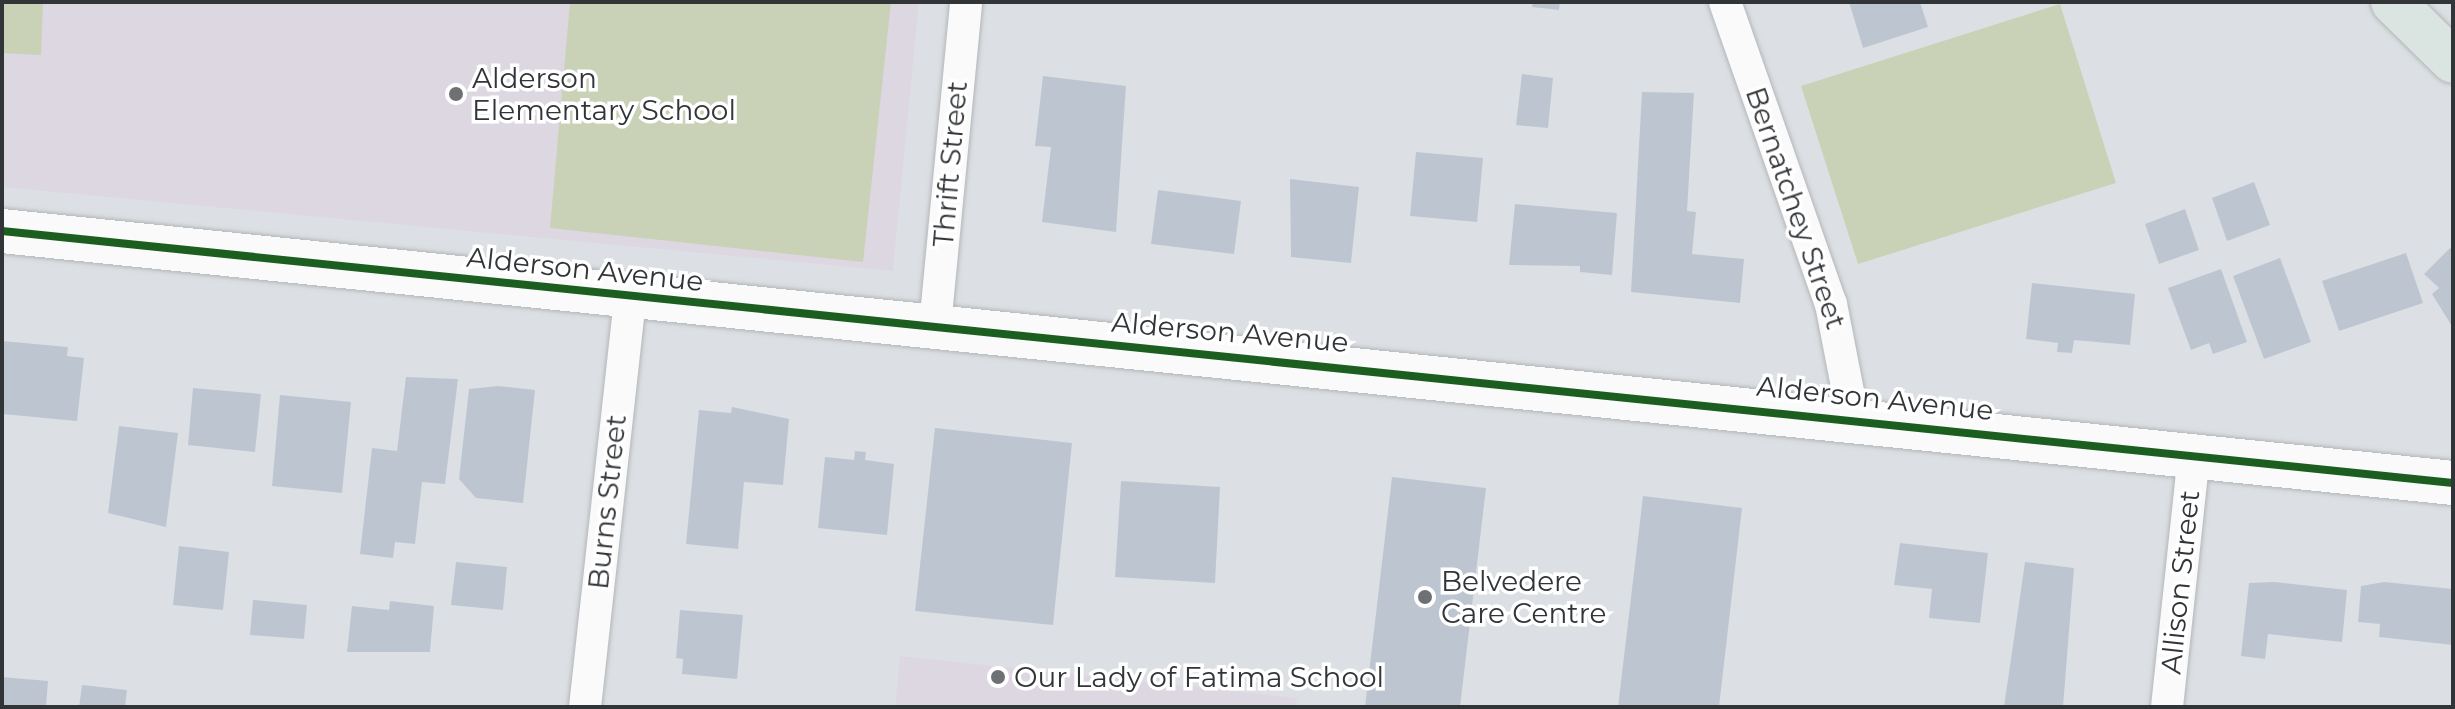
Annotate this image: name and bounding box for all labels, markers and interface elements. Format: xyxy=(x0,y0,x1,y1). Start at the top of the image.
place label: Alderson Elementary School xyxy=(472,61,736,127)
street label: Thrift Street xyxy=(926,80,974,248)
street label: Bernatchey Street xyxy=(1739,83,1853,333)
marker: Alderson Elementary School xyxy=(447,85,465,103)
street label: Alderson Avenue xyxy=(465,240,705,298)
street label: Alderson Avenue xyxy=(1110,305,1350,359)
street label: Alderson Avenue xyxy=(1755,369,1995,427)
street label: Burns Street xyxy=(581,413,633,591)
street label: Allison Street xyxy=(2154,488,2206,676)
place label: Belvedere Care Centre xyxy=(1441,564,1606,630)
marker: Belvedere Care Centre xyxy=(1416,588,1434,606)
place label: Our Lady of Fatima School xyxy=(1014,660,1384,694)
marker: Our Lady of Fatima School xyxy=(989,668,1007,686)

